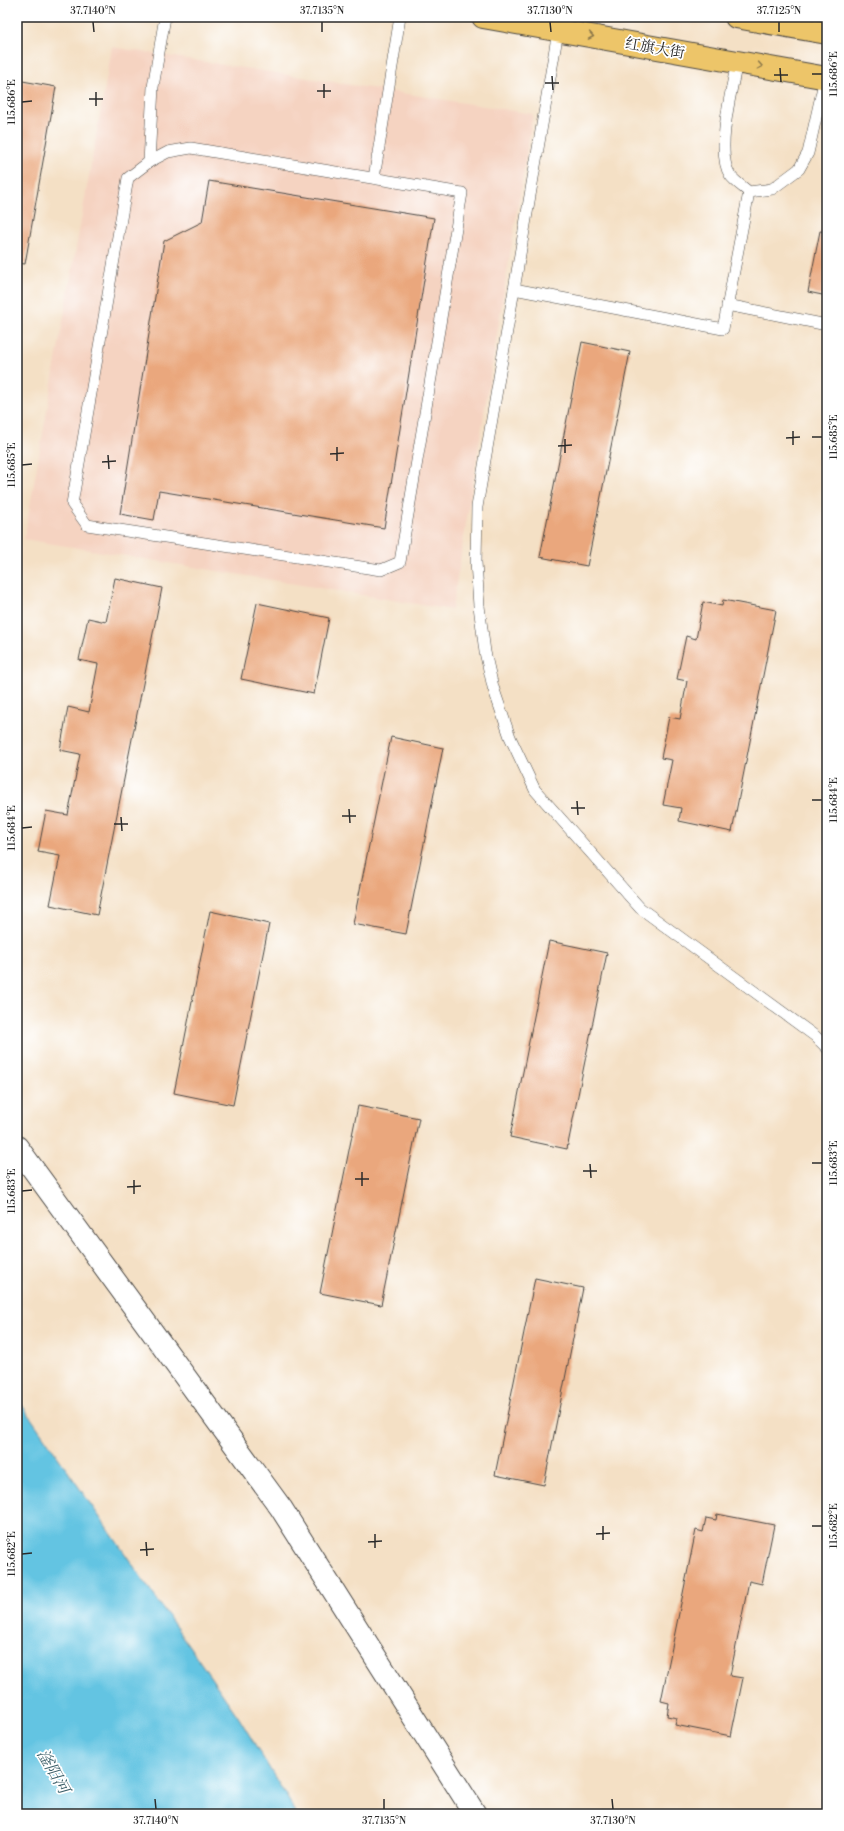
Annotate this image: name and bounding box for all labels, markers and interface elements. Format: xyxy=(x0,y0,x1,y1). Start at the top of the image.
text: 37.7140°N xyxy=(70,5,116,17)
text: 37.7135°N xyxy=(300,5,345,17)
text: 37.7130°N xyxy=(527,5,573,17)
text: 37.7125°N xyxy=(757,5,802,17)
one-way arrow xyxy=(587,31,594,40)
street label: 红旗大街 xyxy=(624,34,686,63)
text: 115.686°E xyxy=(828,51,840,97)
one-way arrow xyxy=(757,61,763,70)
text: 115.686°E xyxy=(6,79,18,125)
text: 115.685°E xyxy=(828,414,840,459)
text: 115.685°E xyxy=(6,442,18,487)
text: 115.684°E xyxy=(828,777,840,823)
text: 115.684°E xyxy=(6,805,18,851)
text: 115.683°E xyxy=(828,1140,840,1185)
text: 115.683°E xyxy=(6,1168,18,1213)
text: 115.682°E xyxy=(828,1503,840,1549)
text: 115.682°E xyxy=(6,1531,18,1577)
water label: 滏阳河 xyxy=(32,1746,75,1800)
text: 37.7140°N xyxy=(133,1815,179,1827)
text: 37.7135°N xyxy=(362,1815,407,1827)
text: 37.7130°N xyxy=(590,1815,636,1827)

